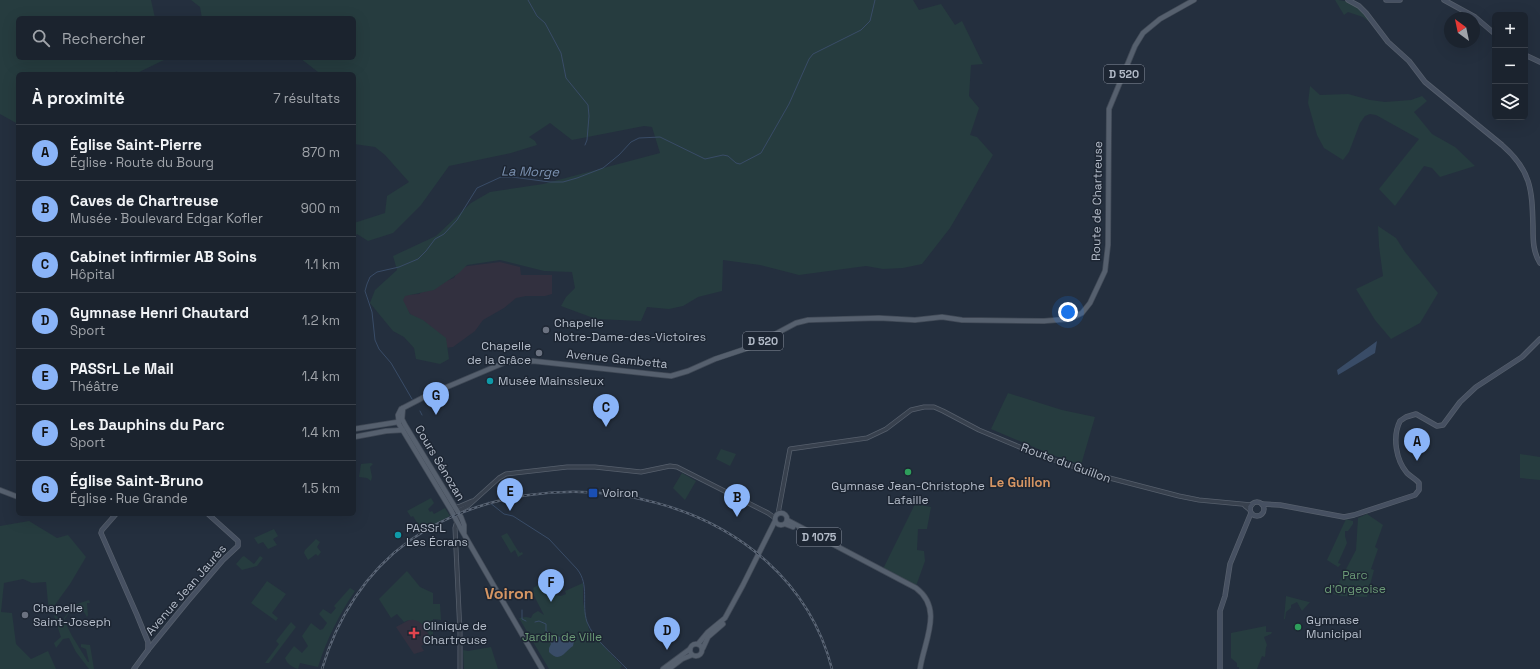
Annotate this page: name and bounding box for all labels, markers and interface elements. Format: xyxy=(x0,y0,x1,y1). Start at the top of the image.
north arrow xyxy=(1444,12,1480,48)
map controls xyxy=(1492,12,1528,120)
button: + xyxy=(1492,12,1528,48)
search box xyxy=(16,16,356,60)
icon: search xyxy=(30,27,52,49)
text: Rechercher xyxy=(62,29,145,48)
button: − xyxy=(1492,48,1528,84)
road number: D 520 xyxy=(1104,65,1144,83)
button: layers xyxy=(1492,84,1528,120)
text: À proximité xyxy=(32,87,125,109)
text: 7 résultats xyxy=(273,90,340,107)
text: Église Saint-Pierre xyxy=(70,135,202,154)
street label: Route de Chartreuse xyxy=(1088,141,1106,261)
text: A xyxy=(41,144,49,161)
text: 870 m xyxy=(302,144,340,161)
text: Église · Route du Bourg xyxy=(70,154,214,171)
water label: La Morge xyxy=(501,162,560,181)
text: Caves de Chartreuse xyxy=(70,191,219,210)
text: B xyxy=(41,200,49,217)
text: 900 m xyxy=(301,200,340,217)
text: Musée · Boulevard Edgar Kofler xyxy=(70,210,263,227)
text: Cabinet infirmier AB Soins xyxy=(70,247,257,266)
text: C xyxy=(41,256,49,273)
text: 1.1 km xyxy=(305,256,340,273)
text: Hôpital xyxy=(70,266,115,283)
your location xyxy=(1058,302,1078,322)
text: Gymnase Henri Chautard xyxy=(70,303,249,322)
text: D xyxy=(41,312,49,329)
text: 1.2 km xyxy=(302,312,340,329)
place label: Chapelle Notre-Dame-des-Victoires xyxy=(554,315,706,345)
text: Sport xyxy=(70,322,105,339)
marker: Chapelle Notre-Dame-des-Victoires xyxy=(541,325,551,335)
road number: D 520 xyxy=(743,332,783,350)
place label: Chapelle de la Grâce xyxy=(467,338,531,368)
street label: Avenue Gambetta xyxy=(566,346,669,372)
marker: Chapelle de la Grâce xyxy=(534,348,544,358)
text: PASSrL Le Mail xyxy=(70,359,174,378)
text: E xyxy=(41,368,49,385)
text: 1.4 km xyxy=(302,368,340,385)
place label: Musée Mainssieux xyxy=(498,373,604,389)
marker: Musée Mainssieux xyxy=(485,376,495,386)
text: Théâtre xyxy=(70,378,119,395)
pin: G xyxy=(423,382,449,415)
pin: C xyxy=(593,394,619,427)
text: Les Dauphins du Parc xyxy=(70,415,225,434)
street label: Cours Sénozan xyxy=(411,422,469,504)
text: F xyxy=(42,424,48,441)
text: 1.4 km xyxy=(302,424,340,441)
pin: A xyxy=(1404,428,1430,461)
text: Sport xyxy=(70,434,105,451)
street label: Route du Guillon xyxy=(1019,439,1113,487)
marker: Gymnase Jean-Christophe Lafaille xyxy=(903,467,913,477)
text: Église Saint-Bruno xyxy=(70,471,204,490)
district label: Le Guillon xyxy=(990,474,1050,491)
pin: E xyxy=(497,478,523,511)
place label: Gymnase Jean-Christophe Lafaille xyxy=(831,478,985,508)
text: G xyxy=(41,480,49,497)
text: 1.5 km xyxy=(302,480,340,497)
pin: B xyxy=(724,484,750,517)
place label: Voiron xyxy=(602,485,638,501)
marker: Voiron xyxy=(587,487,599,499)
text: Église · Rue Grande xyxy=(70,490,188,507)
place label: PASSrL Les Écrans xyxy=(406,520,468,550)
road number: D 1075 xyxy=(797,528,841,546)
marker: PASSrL Les Écrans xyxy=(393,530,403,540)
street label: Avenue Jean Jaurès xyxy=(142,541,230,639)
park label: Parc d'Orgeoise xyxy=(1324,567,1386,597)
pin: F xyxy=(538,569,564,602)
district label: Voiron xyxy=(484,583,534,604)
place label: Chapelle Saint-Joseph xyxy=(33,600,111,630)
marker: Chapelle Saint-Joseph xyxy=(20,610,30,620)
place label: Gymnase Municipal xyxy=(1306,612,1362,642)
pin: D xyxy=(654,617,680,650)
place label: Clinique de Chartreuse xyxy=(423,618,487,648)
marker: Gymnase Municipal xyxy=(1293,622,1303,632)
marker: Clinique de Chartreuse xyxy=(408,627,420,639)
park label: Jardin de Ville xyxy=(522,629,602,645)

